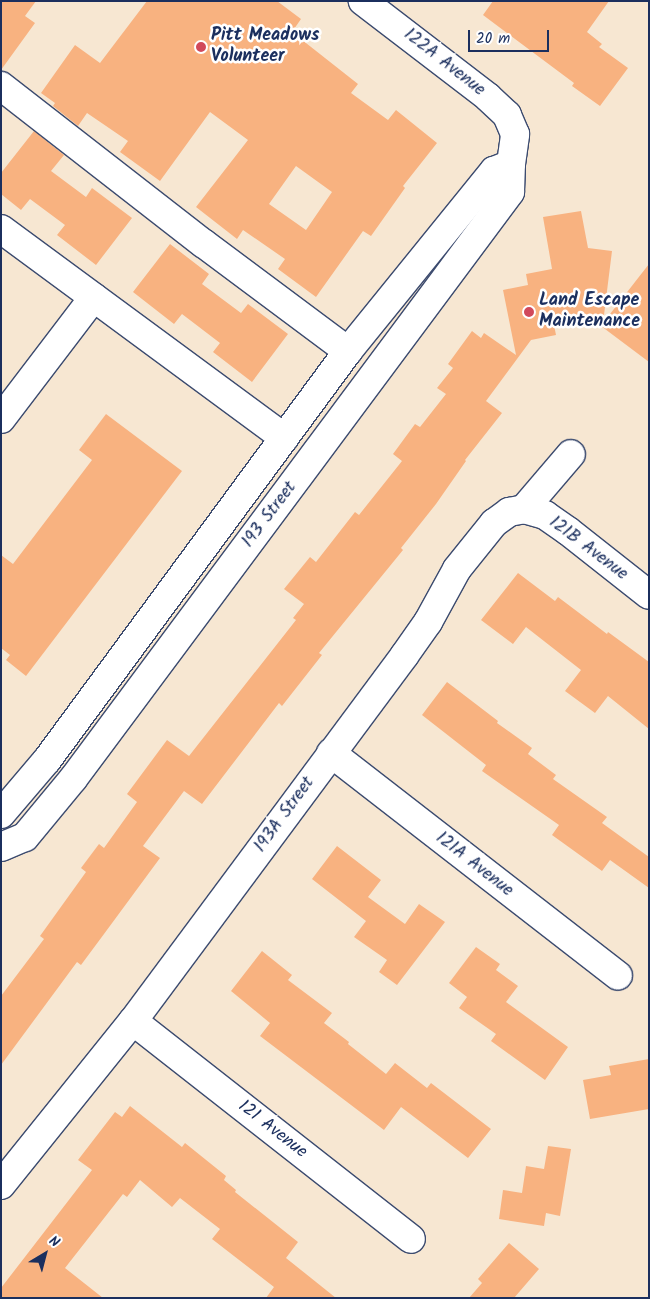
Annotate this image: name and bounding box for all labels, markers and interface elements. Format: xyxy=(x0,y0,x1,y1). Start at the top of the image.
scale bar xyxy=(470,20,551,52)
street label: 122A Avenue xyxy=(399,24,489,102)
place label: Pitt Meadows Volunteer xyxy=(211,26,319,68)
text: 20 m xyxy=(476,27,510,51)
marker: Pitt Meadows Volunteer xyxy=(195,41,207,53)
place label: Land Escape Maintenance xyxy=(539,291,640,334)
marker: Land Escape Maintenance xyxy=(523,306,535,318)
street label: 193 Street xyxy=(238,478,302,552)
street label: 121B Avenue xyxy=(544,512,632,586)
street label: 193A Street xyxy=(250,773,320,857)
street label: 121A Avenue xyxy=(431,828,517,902)
street label: 121 Avenue xyxy=(233,1096,311,1164)
north arrow xyxy=(20,1229,70,1279)
text: N xyxy=(44,1231,64,1253)

